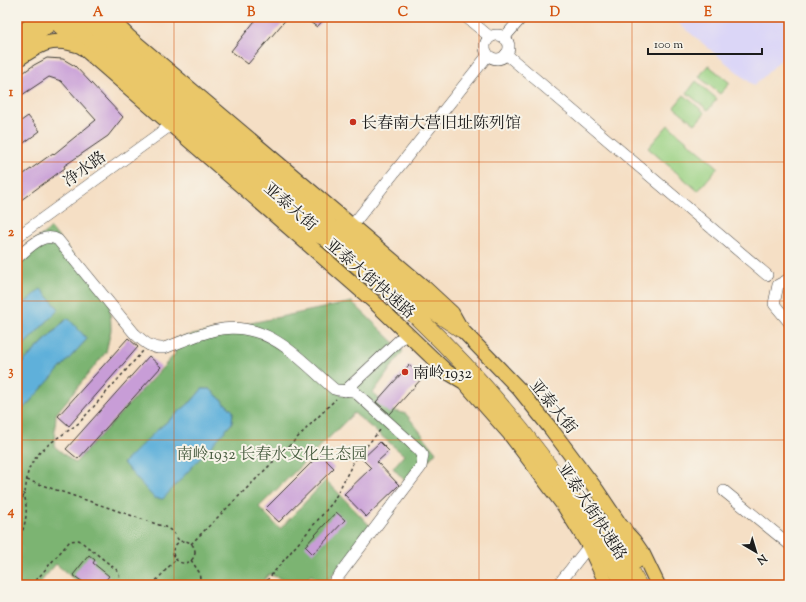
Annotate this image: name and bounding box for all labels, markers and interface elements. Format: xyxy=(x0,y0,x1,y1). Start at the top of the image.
text: A xyxy=(93,4,104,22)
text: B xyxy=(247,4,256,22)
text: C xyxy=(398,4,408,22)
text: D xyxy=(550,4,560,22)
text: E xyxy=(704,4,712,22)
scale bar xyxy=(648,30,762,56)
text: 100 m xyxy=(654,36,683,54)
text: 1 xyxy=(9,84,14,102)
place label: 长春南大营旧址陈列馆 xyxy=(361,113,521,136)
marker: 长春南大营旧址陈列馆 xyxy=(348,117,358,127)
street label: 净水路 xyxy=(59,147,112,193)
street label: 亚泰大街 xyxy=(258,178,321,238)
text: 2 xyxy=(8,224,15,242)
street label: 亚泰大街快速路 xyxy=(320,234,419,325)
text: 3 xyxy=(8,363,14,381)
place label: 南岭1932 xyxy=(413,363,473,386)
marker: 南岭1932 xyxy=(400,367,410,377)
street label: 亚泰大街 xyxy=(523,375,581,440)
park label: 南岭1932 长春水文化生态园 xyxy=(177,444,367,467)
street label: 亚泰大街快速路 xyxy=(551,459,631,566)
text: 4 xyxy=(7,503,15,521)
north arrow xyxy=(736,532,776,572)
text: N xyxy=(753,549,771,568)

